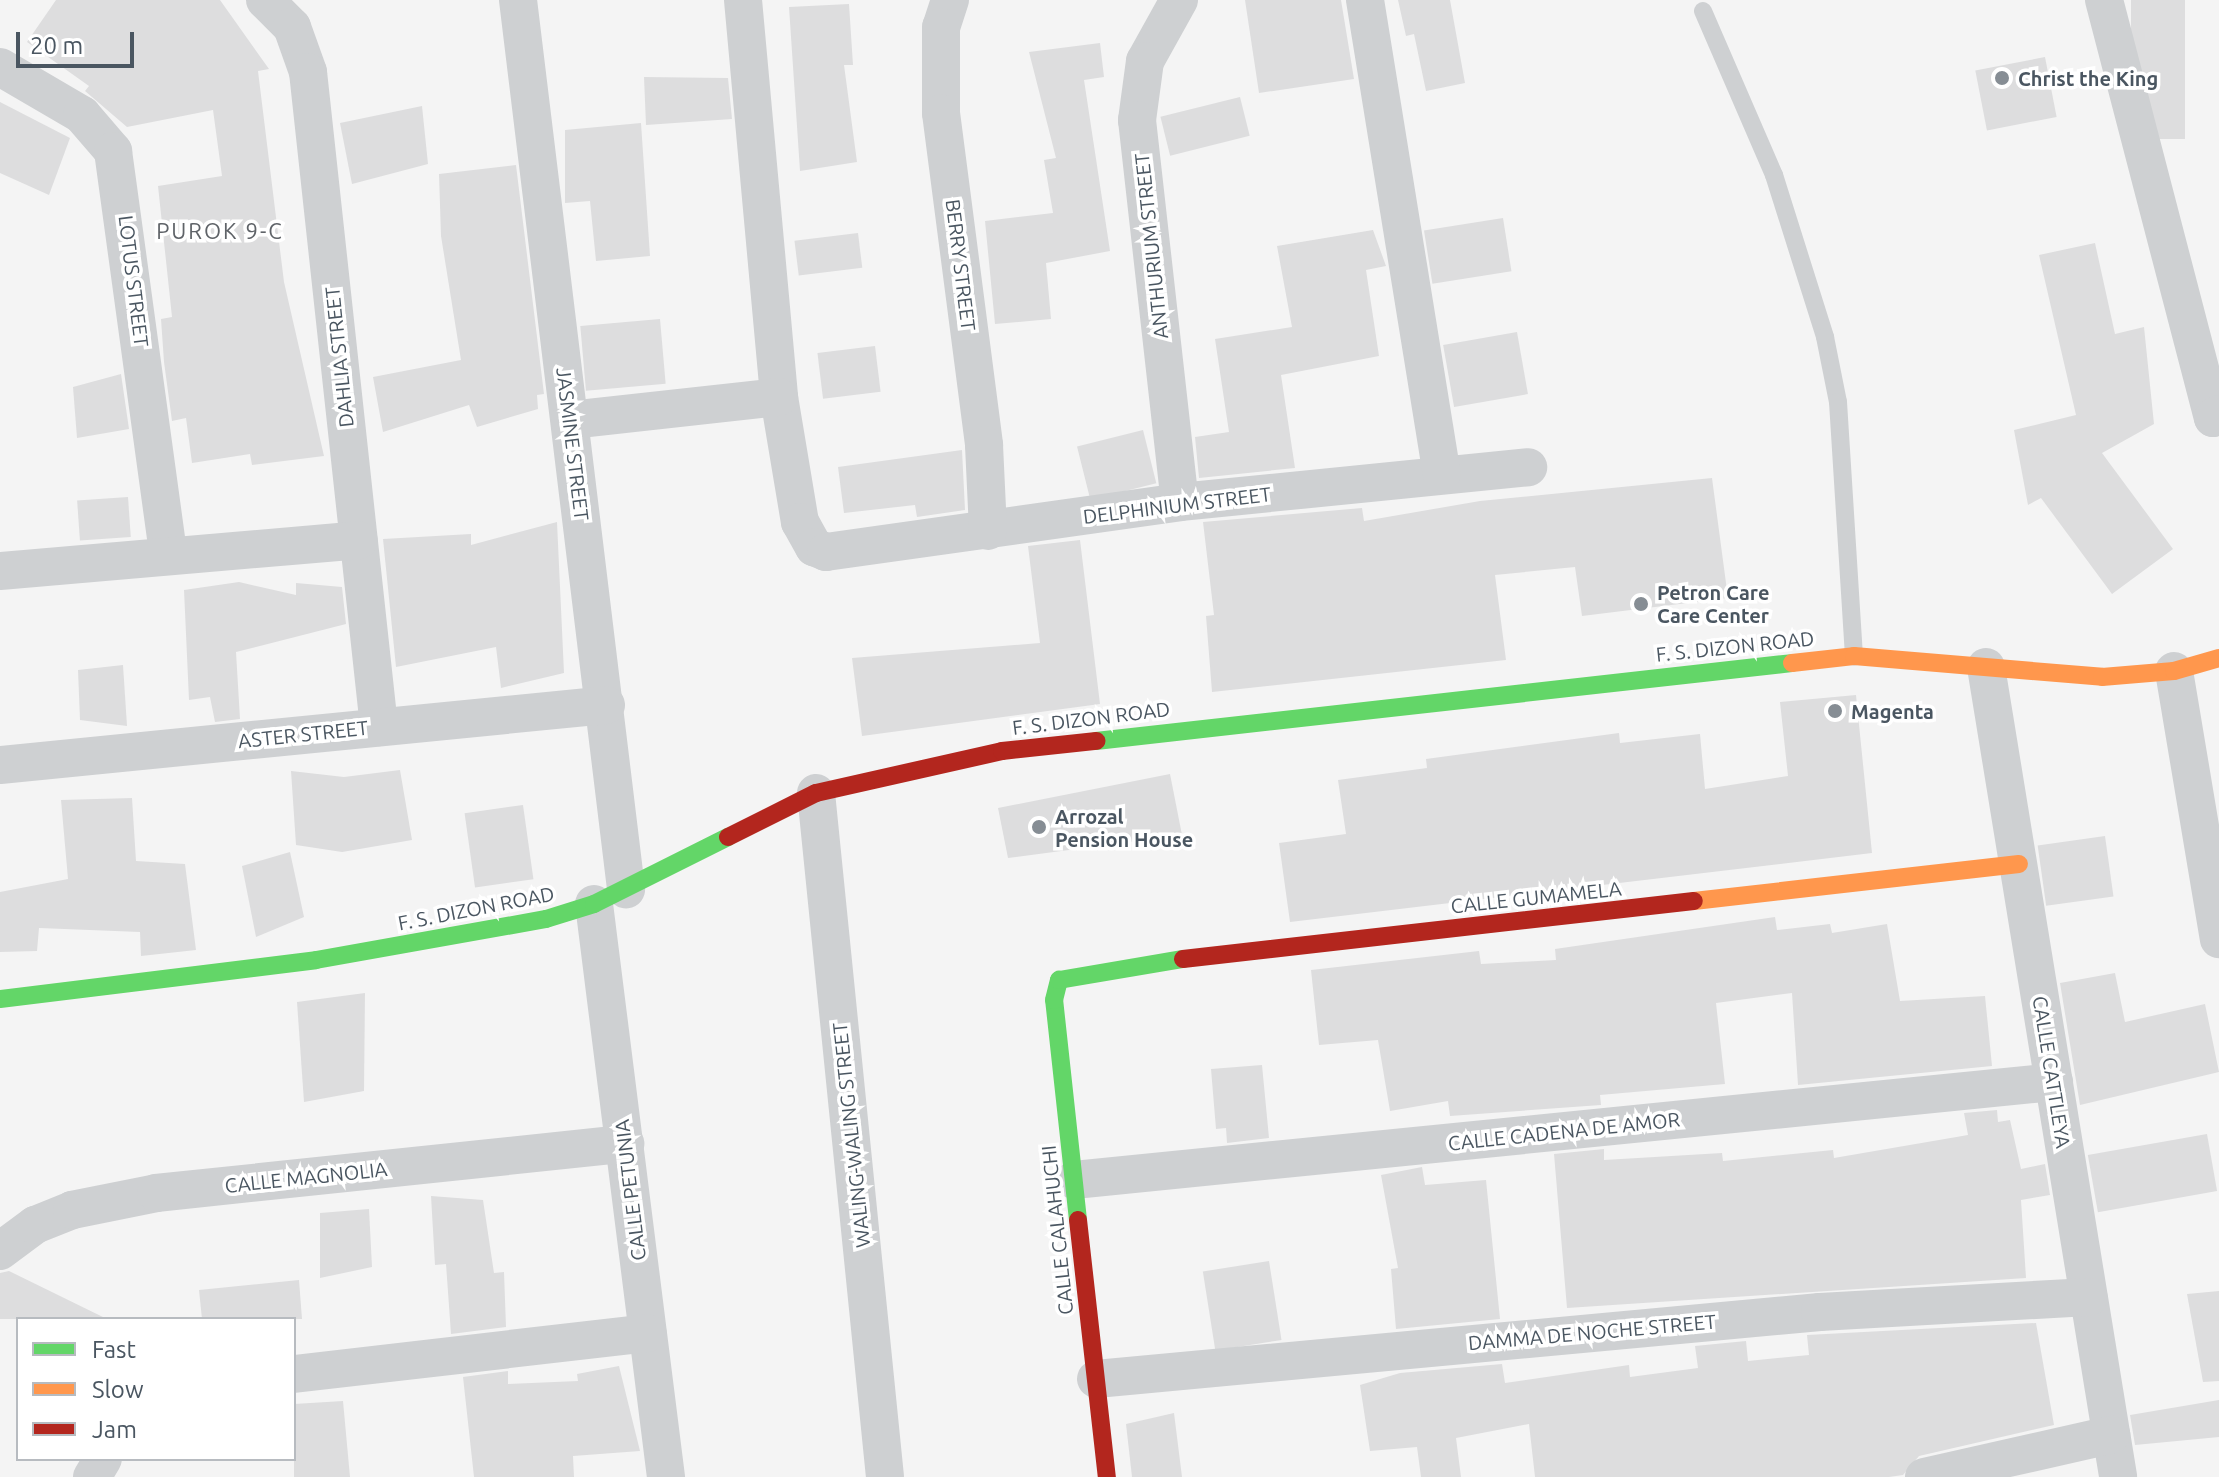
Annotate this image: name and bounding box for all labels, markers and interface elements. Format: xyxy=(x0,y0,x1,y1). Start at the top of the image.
scale bar xyxy=(20,16,138,66)
text: 20 m xyxy=(30,32,83,59)
place label: Christ the King xyxy=(2018,66,2158,90)
marker: Christ the King xyxy=(1993,69,2011,87)
street label: ANTHURIUM STREET xyxy=(1129,152,1173,340)
street label: BERRY STREET xyxy=(941,198,981,332)
street label: LOTUS STREET xyxy=(114,214,154,348)
district label: PUROK 9-C xyxy=(156,218,284,244)
street label: DAHLIA STREET xyxy=(320,285,358,429)
street label: JASMINE STREET xyxy=(552,366,594,522)
street label: DELPHINIUM STREET xyxy=(1082,482,1272,528)
place label: Petron Care Care Center xyxy=(1657,580,1769,627)
marker: Petron Care Care Center xyxy=(1632,595,1650,613)
street label: F. S. DIZON ROAD xyxy=(1655,626,1815,666)
street label: F. S. DIZON ROAD xyxy=(1011,696,1171,740)
place label: Magenta xyxy=(1851,699,1934,723)
marker: Magenta xyxy=(1826,702,1844,720)
street label: ASTER STREET xyxy=(237,715,369,753)
place label: Arrozal Pension House xyxy=(1055,804,1193,851)
marker: Arrozal Pension House xyxy=(1030,818,1048,836)
street label: CALLE GUMAMELA xyxy=(1449,876,1623,918)
street label: F. S. DIZON ROAD xyxy=(396,881,556,935)
street label: CALLE CATTLEYA xyxy=(2028,994,2076,1150)
street label: WALING-WALING STREET xyxy=(827,1021,875,1249)
street label: CALLE CADENA DE AMOR xyxy=(1447,1107,1681,1155)
street label: CALLE PETUNIA xyxy=(609,1118,651,1262)
street label: CALLE CALAHUCHI xyxy=(1036,1144,1078,1316)
street label: CALLE MAGNOLIA xyxy=(223,1157,389,1197)
street label: DAMMA DE NOCHE STREET xyxy=(1467,1309,1717,1355)
legend xyxy=(16,1317,296,1461)
text: Fast xyxy=(92,1336,136,1363)
text: Slow xyxy=(92,1376,144,1403)
text: Jam xyxy=(92,1416,137,1443)

